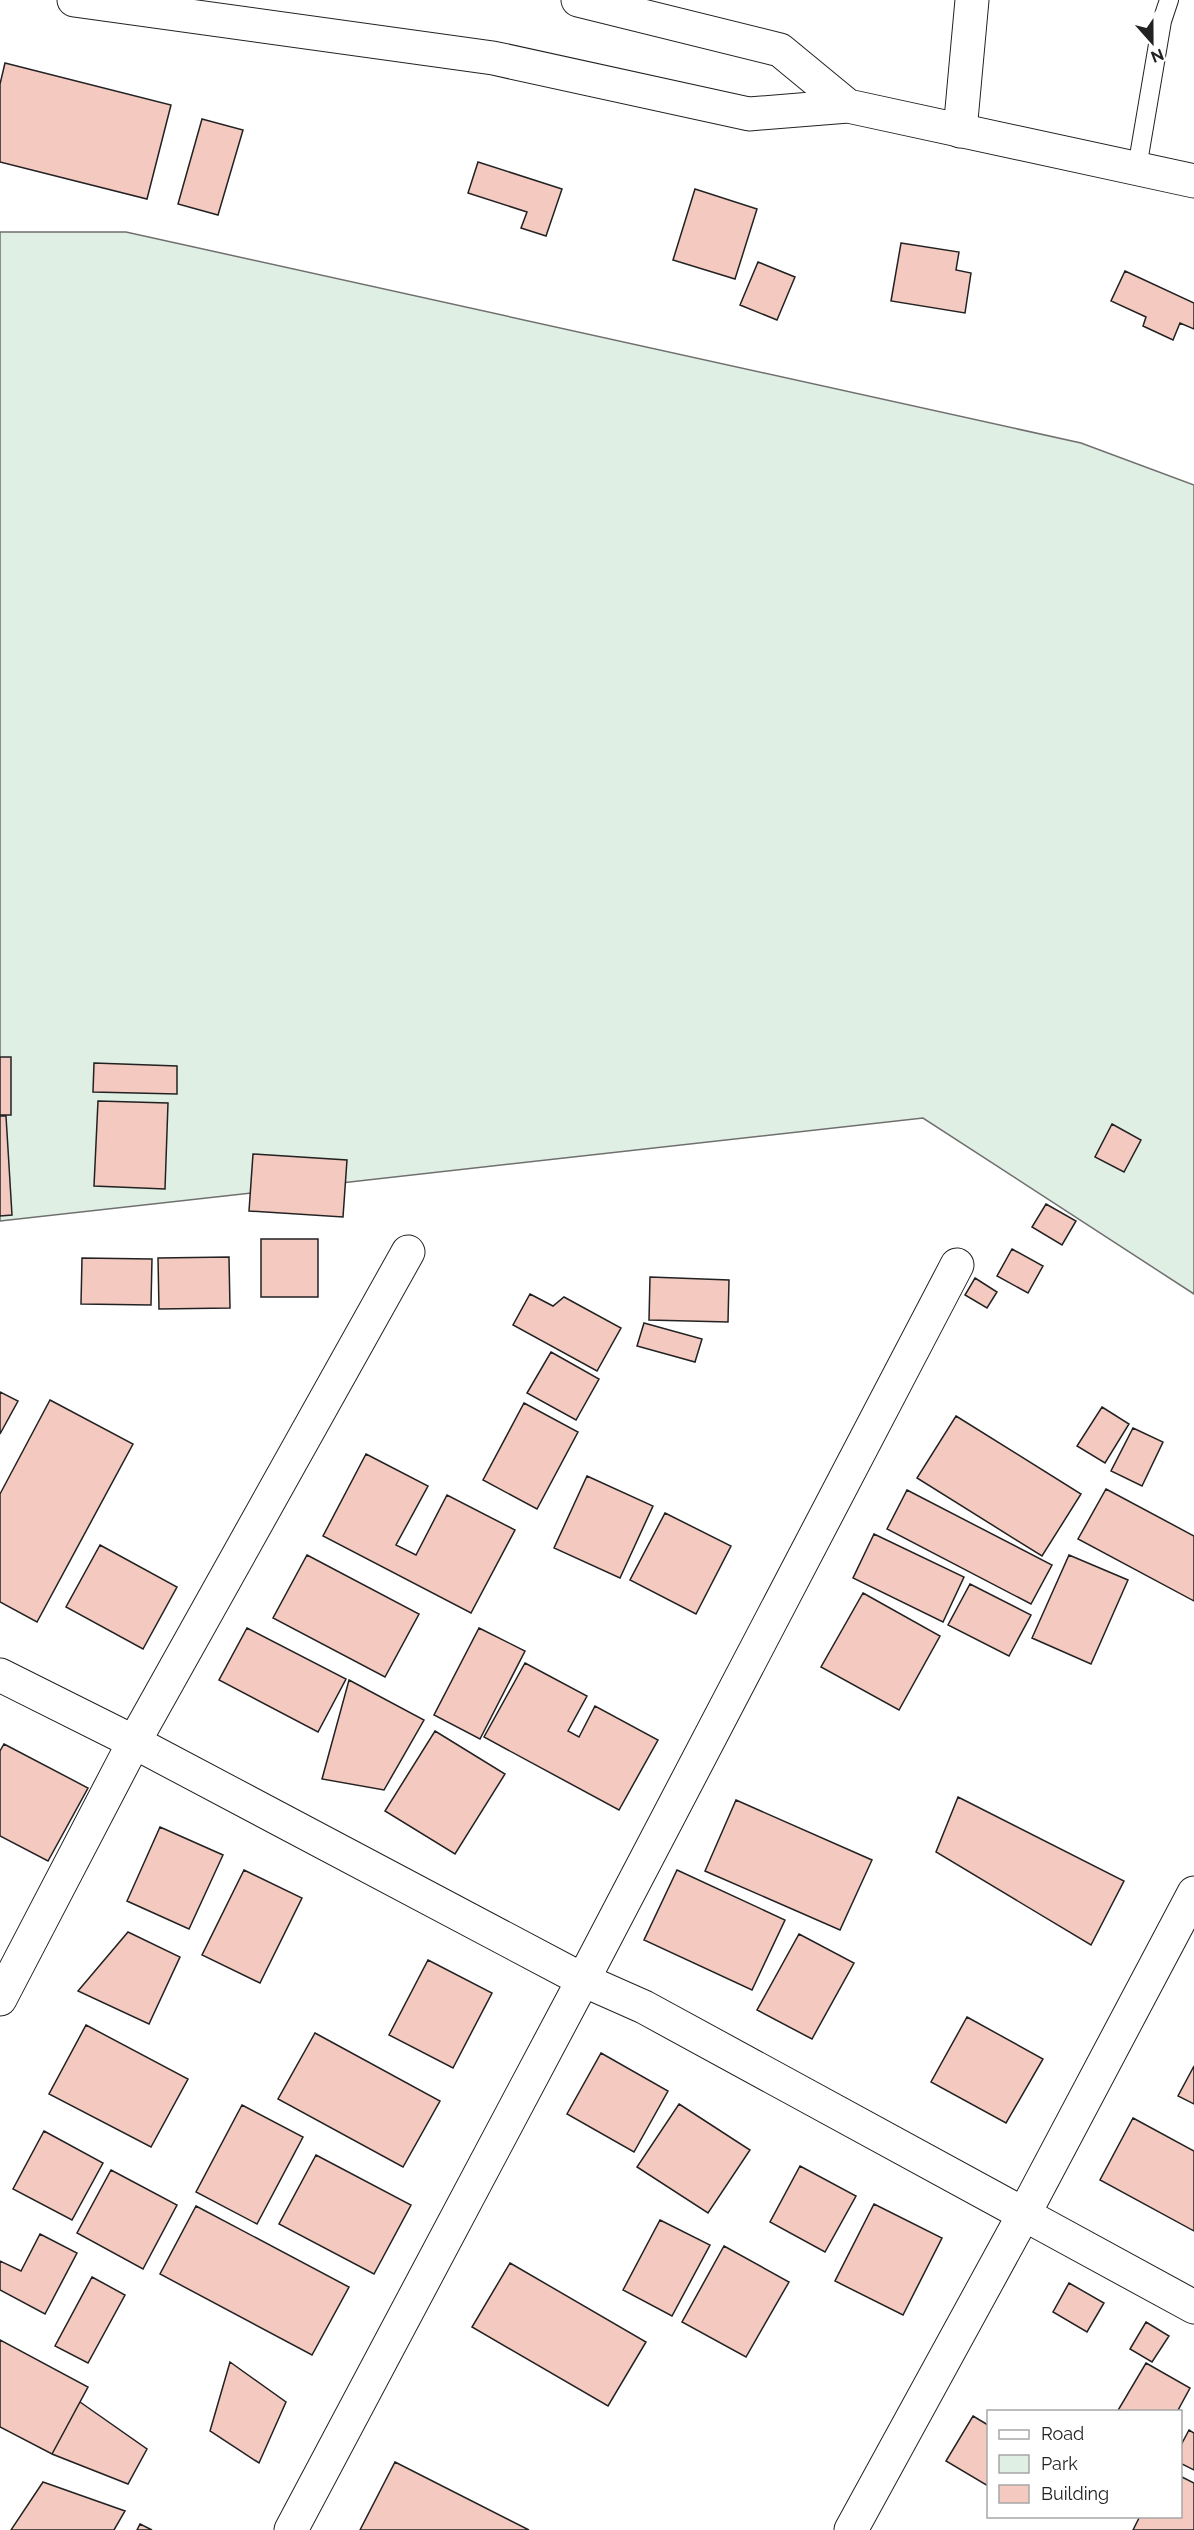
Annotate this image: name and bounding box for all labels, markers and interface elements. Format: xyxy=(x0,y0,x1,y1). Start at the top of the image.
north arrow xyxy=(1122,12,1182,72)
text: N xyxy=(1148,44,1166,67)
legend xyxy=(987,2410,1182,2518)
text: Road xyxy=(1041,2423,1084,2444)
text: Park xyxy=(1041,2453,1078,2474)
text: Building xyxy=(1041,2483,1109,2504)

